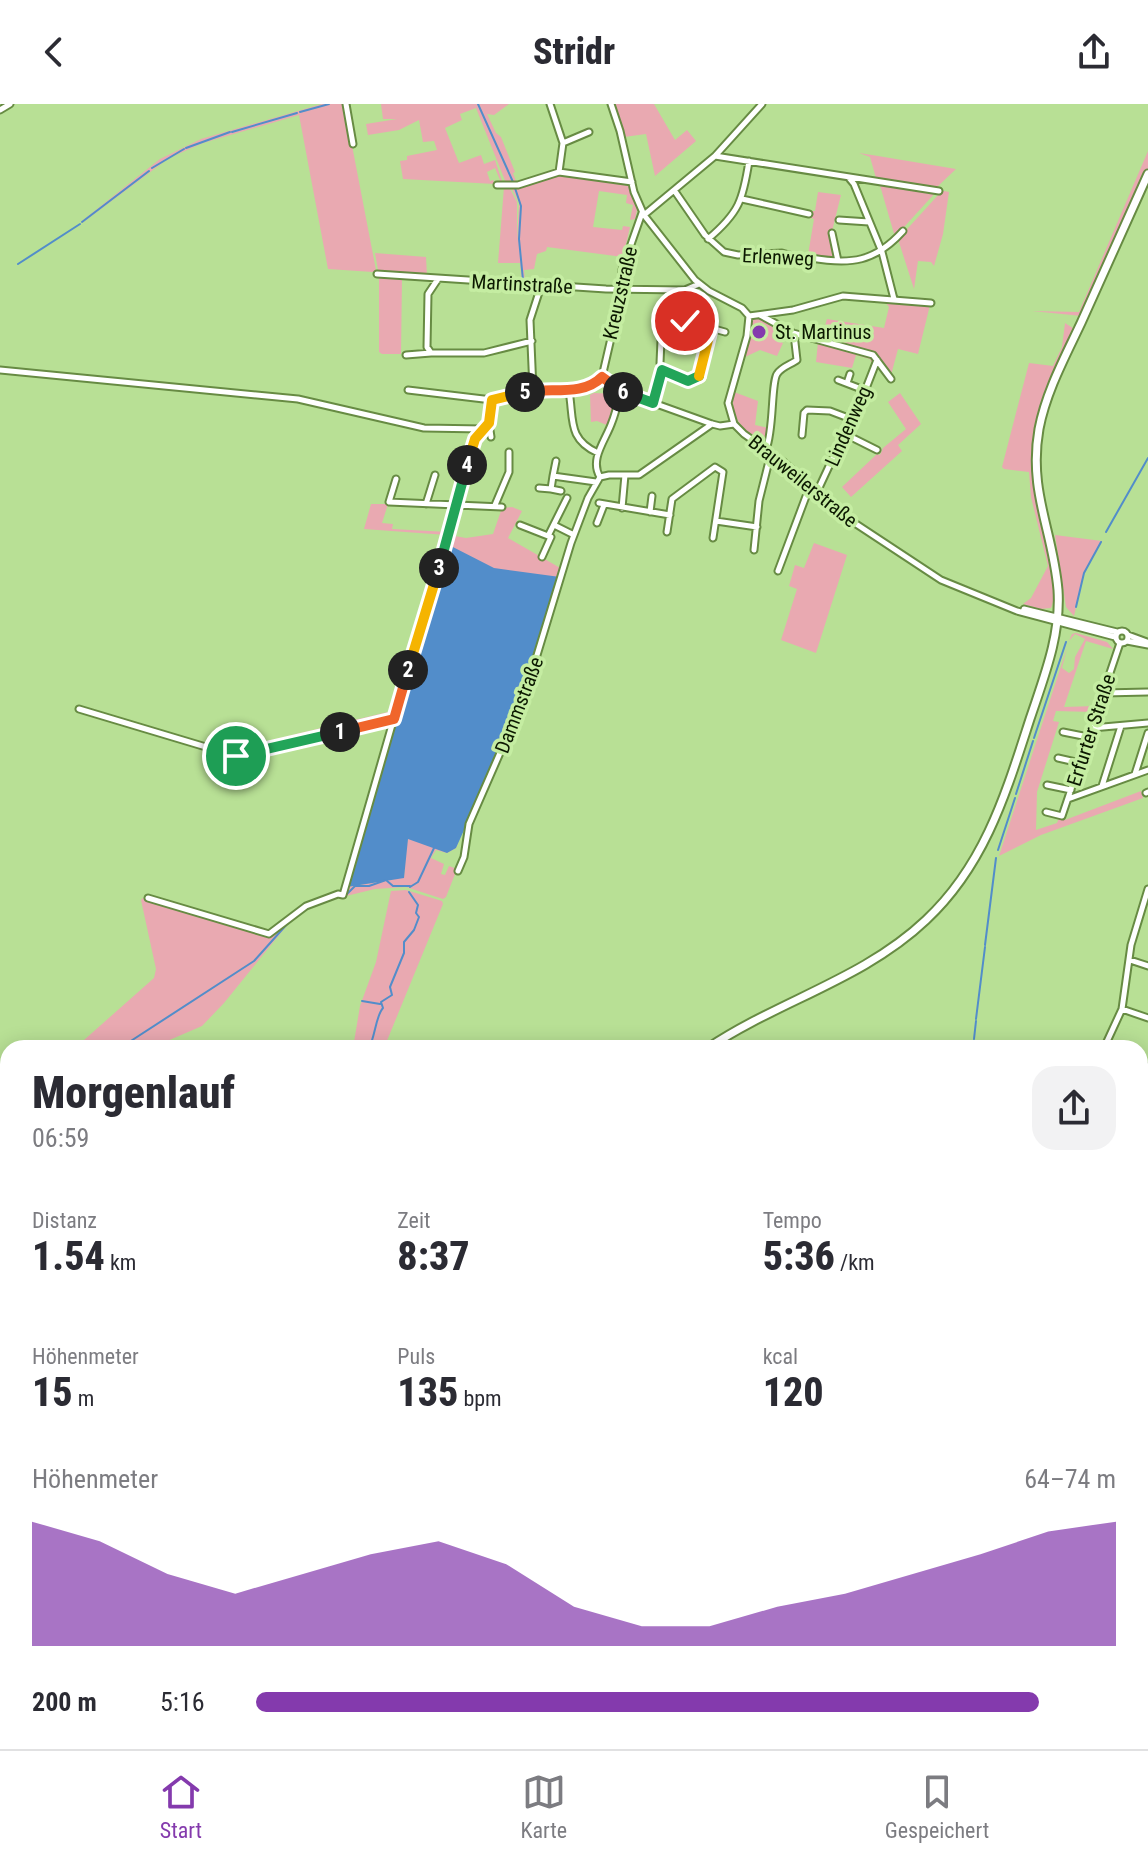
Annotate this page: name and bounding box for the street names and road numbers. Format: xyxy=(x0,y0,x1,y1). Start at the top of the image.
street label: Erlenweg xyxy=(741,243,815,271)
street label: Kreuzstraße xyxy=(598,244,642,342)
street label: Martinstraße xyxy=(471,269,573,299)
street label: Lindenweg xyxy=(820,382,876,470)
street label: Brauweilerstraße xyxy=(744,430,862,532)
street label: Dammstraße xyxy=(490,653,548,757)
street label: Erfurter Straße xyxy=(1062,671,1120,789)

